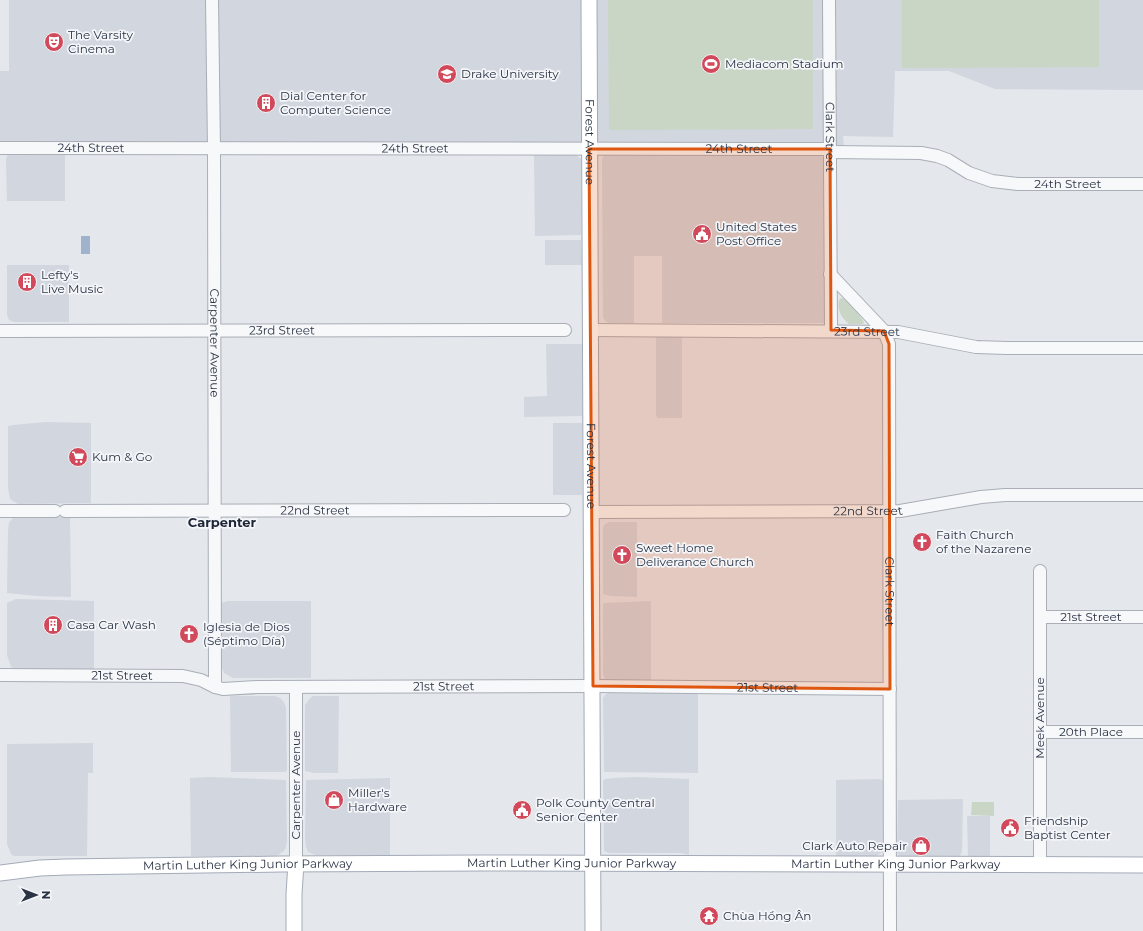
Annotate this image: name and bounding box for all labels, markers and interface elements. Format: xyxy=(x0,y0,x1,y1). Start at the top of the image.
place label: The Varsity Cinema xyxy=(68,27,133,56)
theatre icon: The Varsity Cinema xyxy=(43,31,65,53)
sports icon: Mediacom Stadium xyxy=(700,53,722,75)
place label: Mediacom Stadium xyxy=(725,56,843,71)
school or university icon: Drake University xyxy=(436,63,458,85)
place label: Drake University xyxy=(461,66,559,81)
place label: Dial Center for Computer Science xyxy=(280,88,391,117)
building icon: Dial Center for Computer Science xyxy=(255,92,277,114)
street label: Forest Avenue xyxy=(582,99,598,185)
street label: Clark Street xyxy=(823,102,838,172)
street label: 24th Street xyxy=(58,140,125,155)
street label: 24th Street xyxy=(382,140,449,156)
street label: 24th Street xyxy=(706,141,773,156)
street label: 24th Street xyxy=(1034,176,1101,191)
place label: United States Post Office xyxy=(716,219,797,248)
public building icon: United States Post Office xyxy=(691,223,713,245)
place label: Lefty's Live Music xyxy=(41,267,104,296)
building icon: Lefty's Live Music xyxy=(16,271,38,293)
street label: Carpenter Avenue xyxy=(207,288,222,397)
street label: 23rd Street xyxy=(249,322,315,338)
street label: 23rd Street xyxy=(834,324,900,339)
street label: Forest Avenue xyxy=(584,423,599,509)
supermarket icon: Kum & Go xyxy=(67,446,89,468)
place label: Kum & Go xyxy=(92,449,152,464)
street label: 22nd Street xyxy=(280,502,350,518)
street label: 22nd Street xyxy=(833,503,904,518)
district label: Carpenter xyxy=(188,514,257,530)
place label: Faith Church of the Nazarene xyxy=(936,527,1031,556)
church icon: Faith Church of the Nazarene xyxy=(911,531,933,553)
place label: Sweet Home Deliverance Church xyxy=(636,540,754,569)
church icon: Sweet Home Deliverance Church xyxy=(611,544,633,566)
street label: Clark Street xyxy=(882,556,897,627)
street label: 21st Street xyxy=(1060,609,1122,624)
building icon: Casa Car Wash xyxy=(42,614,64,636)
place label: Casa Car Wash xyxy=(67,617,156,632)
place label: Iglesia de Dios (Séptimo Día) xyxy=(203,619,290,648)
church icon: Iglesia de Dios (Séptimo Día) xyxy=(178,623,200,645)
street label: 21st Street xyxy=(91,667,153,683)
street label: Meek Avenue xyxy=(1032,677,1047,759)
street label: 21st Street xyxy=(413,678,474,694)
street label: 21st Street xyxy=(737,679,798,695)
street label: 20th Place xyxy=(1059,724,1123,739)
street label: Carpenter Avenue xyxy=(288,731,303,839)
place label: Miller's Hardware xyxy=(348,785,407,814)
shop icon: Miller's Hardware xyxy=(323,789,345,811)
place label: Polk County Central Senior Center xyxy=(536,795,655,824)
public building icon: Polk County Central Senior Center xyxy=(511,799,533,821)
place label: Friendship Baptist Center xyxy=(1024,813,1111,842)
public building icon: Friendship Baptist Center xyxy=(999,817,1021,839)
shop icon: Clark Auto Repair xyxy=(910,835,932,857)
place label: Clark Auto Repair xyxy=(802,838,907,853)
street label: Martin Luther King Junior Parkway xyxy=(467,855,677,871)
street label: Martin Luther King Junior Parkway xyxy=(143,856,353,873)
street label: Martin Luther King Junior Parkway xyxy=(791,856,1001,872)
north arrow xyxy=(16,875,56,915)
text: N xyxy=(39,891,53,899)
temple icon: Chùa Hồng Ân xyxy=(698,905,720,927)
place label: Chùa Hồng Ân xyxy=(723,908,811,923)

